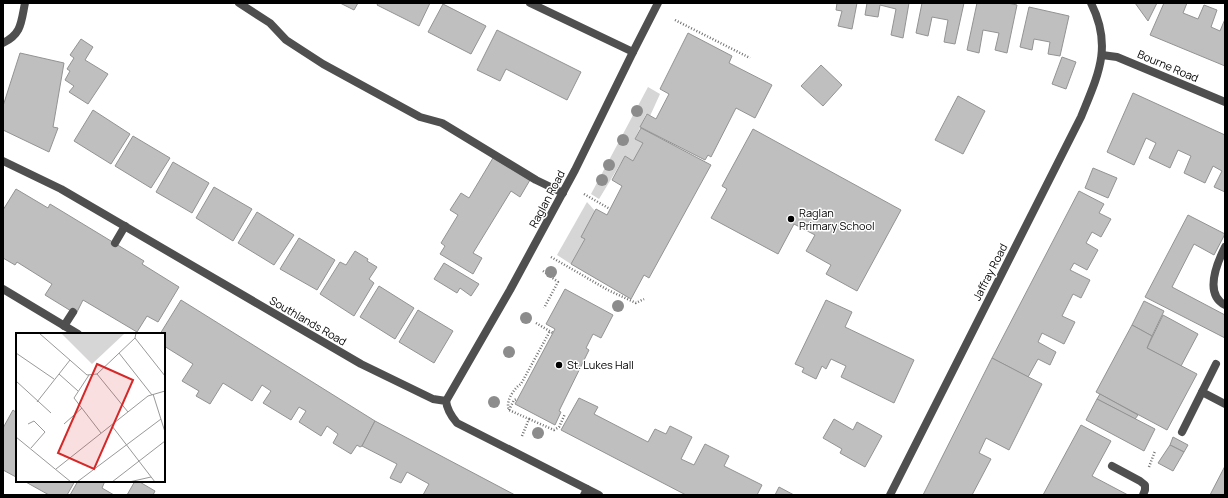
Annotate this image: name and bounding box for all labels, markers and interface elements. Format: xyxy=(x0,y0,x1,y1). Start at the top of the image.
street label: Bourne Road xyxy=(1135,46,1201,85)
street label: Raglan Road xyxy=(525,167,568,230)
place label: Raglan Primary School xyxy=(799,205,875,233)
marker: Raglan Primary School xyxy=(786,214,796,224)
street label: Jaffray Road xyxy=(969,241,1010,303)
street label: Southlands Road xyxy=(267,292,349,349)
inset map xyxy=(16,333,165,482)
place label: St. Lukes Hall xyxy=(567,357,634,372)
marker: St. Lukes Hall xyxy=(554,360,564,370)

